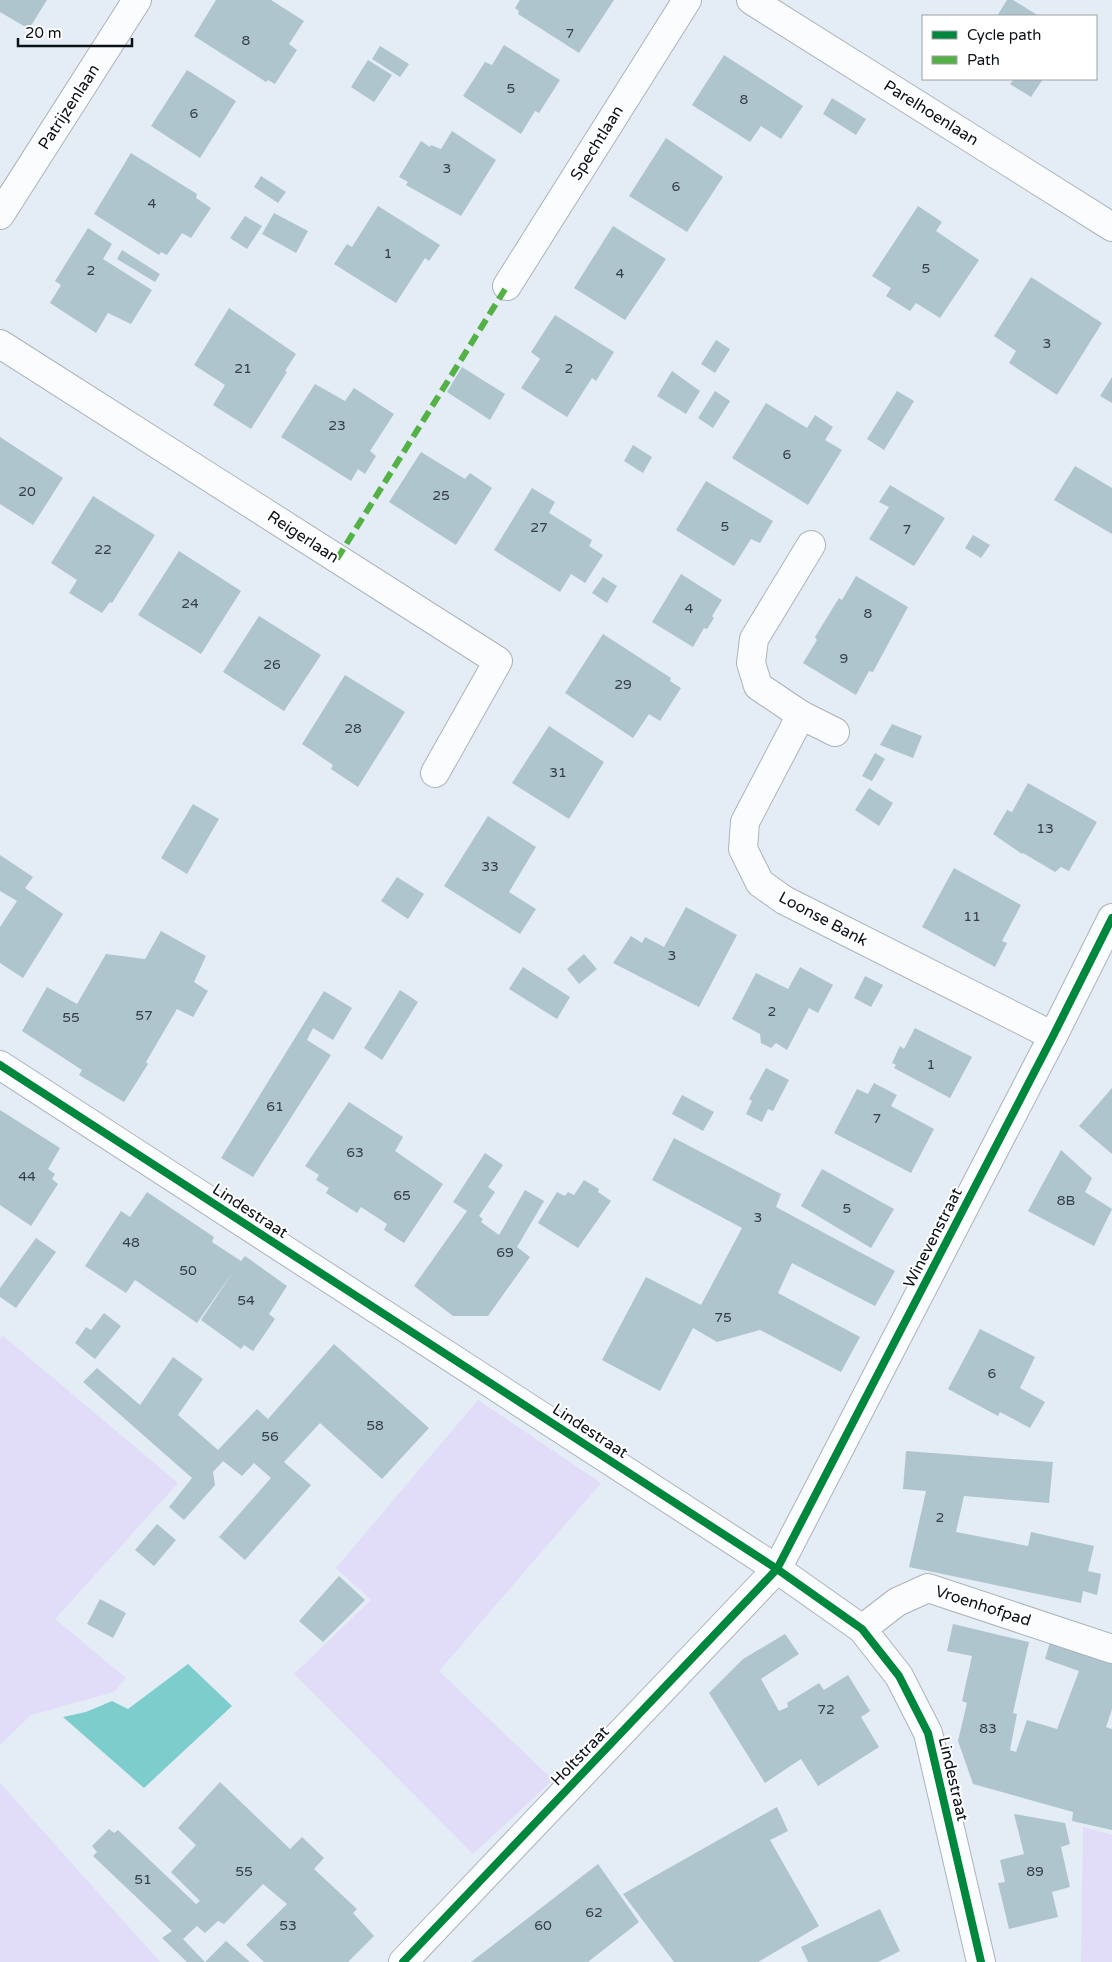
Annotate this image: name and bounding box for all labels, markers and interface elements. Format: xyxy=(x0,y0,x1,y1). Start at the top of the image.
scale bar xyxy=(18,15,131,47)
legend xyxy=(922,15,1097,80)
text: 20 m xyxy=(25,24,62,42)
house number: 7 xyxy=(566,25,574,42)
text: Cycle path xyxy=(967,26,1041,44)
house number: 8 xyxy=(242,32,251,49)
text: Path xyxy=(967,51,1000,69)
street label: Patrijzenlaan xyxy=(34,60,104,154)
street label: Parelhoenlaan xyxy=(880,76,982,150)
house number: 5 xyxy=(507,80,515,97)
house number: 8 xyxy=(740,91,749,108)
street label: Spechtlaan xyxy=(566,102,628,184)
house number: 6 xyxy=(190,105,199,122)
house number: 3 xyxy=(443,160,451,177)
house number: 6 xyxy=(672,178,681,195)
house number: 4 xyxy=(148,195,157,212)
house number: 1 xyxy=(384,245,392,262)
house number: 5 xyxy=(922,260,930,277)
house number: 2 xyxy=(87,262,95,279)
house number: 4 xyxy=(616,265,625,282)
house number: 3 xyxy=(1043,335,1051,352)
house number: 21 xyxy=(234,360,252,377)
house number: 2 xyxy=(565,360,573,377)
house number: 23 xyxy=(328,417,346,434)
house number: 6 xyxy=(783,446,792,463)
house number: 20 xyxy=(18,483,36,500)
house number: 25 xyxy=(432,487,450,504)
street label: Reigerlaan xyxy=(263,506,343,568)
house number: 5 xyxy=(721,518,729,535)
house number: 27 xyxy=(530,519,548,536)
house number: 7 xyxy=(903,521,911,538)
house number: 22 xyxy=(94,541,112,558)
house number: 24 xyxy=(181,595,199,612)
house number: 4 xyxy=(685,600,694,617)
house number: 8 xyxy=(864,605,873,622)
house number: 9 xyxy=(840,650,848,667)
house number: 26 xyxy=(263,656,281,673)
house number: 29 xyxy=(614,676,632,693)
house number: 28 xyxy=(344,720,362,737)
house number: 31 xyxy=(549,764,567,781)
house number: 13 xyxy=(1036,820,1054,837)
house number: 33 xyxy=(481,858,499,875)
street label: Loonse Bank xyxy=(775,887,871,951)
house number: 11 xyxy=(963,908,981,925)
house number: 3 xyxy=(668,947,676,964)
house number: 2 xyxy=(768,1003,776,1020)
house number: 57 xyxy=(135,1007,153,1024)
house number: 55 xyxy=(62,1009,80,1026)
house number: 1 xyxy=(927,1056,935,1073)
house number: 61 xyxy=(266,1098,284,1115)
house number: 7 xyxy=(873,1110,881,1127)
house number: 63 xyxy=(346,1144,364,1161)
house number: 44 xyxy=(18,1168,36,1185)
street label: Lindestraat xyxy=(209,1179,291,1243)
street label: Winevenstraat xyxy=(899,1185,967,1291)
house number: 65 xyxy=(393,1187,411,1204)
house number: 8B xyxy=(1057,1192,1075,1209)
house number: 5 xyxy=(843,1200,851,1217)
house number: 3 xyxy=(754,1209,762,1226)
house number: 48 xyxy=(122,1234,140,1251)
house number: 69 xyxy=(496,1244,514,1261)
house number: 50 xyxy=(179,1262,197,1279)
house number: 54 xyxy=(237,1292,255,1309)
house number: 75 xyxy=(714,1309,732,1326)
house number: 6 xyxy=(988,1365,997,1382)
street label: Lindestraat xyxy=(549,1399,631,1463)
house number: 58 xyxy=(366,1417,384,1434)
house number: 56 xyxy=(261,1428,279,1445)
house number: 2 xyxy=(936,1509,944,1526)
street label: Vroenhofpad xyxy=(933,1581,1033,1631)
house number: 72 xyxy=(817,1701,835,1718)
house number: 83 xyxy=(979,1720,997,1737)
street label: Holtstraat xyxy=(547,1722,613,1790)
street label: Lindestraat xyxy=(934,1735,972,1823)
house number: 55 xyxy=(235,1863,253,1880)
house number: 89 xyxy=(1026,1863,1044,1880)
house number: 51 xyxy=(134,1871,152,1888)
house number: 62 xyxy=(585,1904,603,1921)
house number: 53 xyxy=(279,1917,297,1934)
house number: 60 xyxy=(534,1917,552,1934)

